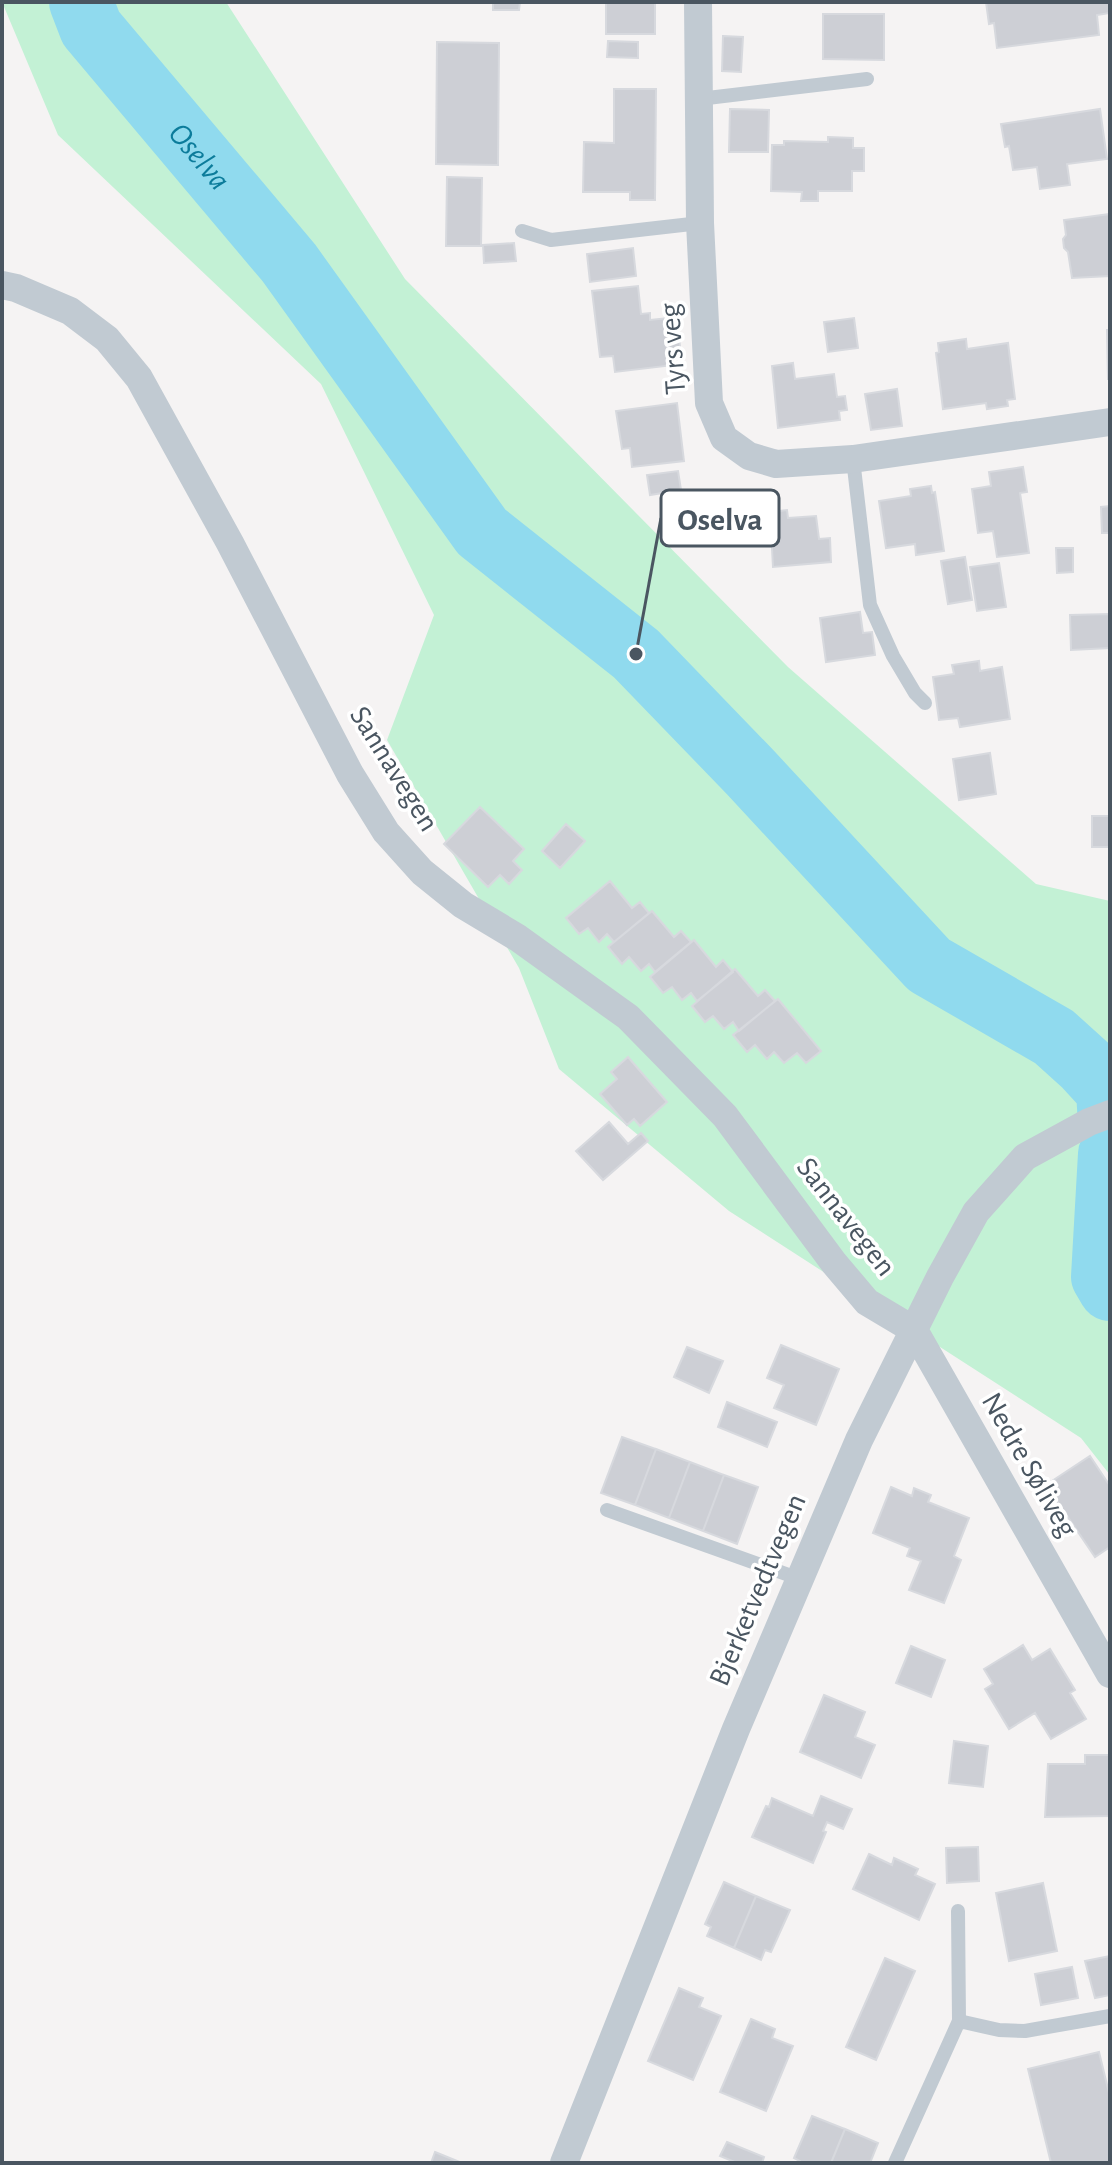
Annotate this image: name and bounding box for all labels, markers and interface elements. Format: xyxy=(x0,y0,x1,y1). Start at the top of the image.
water label: Oselva xyxy=(163,117,236,196)
street label: Tyrs veg xyxy=(655,302,691,396)
callout: Oselva xyxy=(661,490,779,546)
text: Oselva xyxy=(677,504,763,536)
street label: Sannavegen xyxy=(344,701,444,837)
street label: Sannavegen xyxy=(791,1152,901,1282)
street label: Nedre Søliveg xyxy=(976,1388,1082,1543)
street label: Bjerketvedtvegen xyxy=(704,1490,812,1690)

